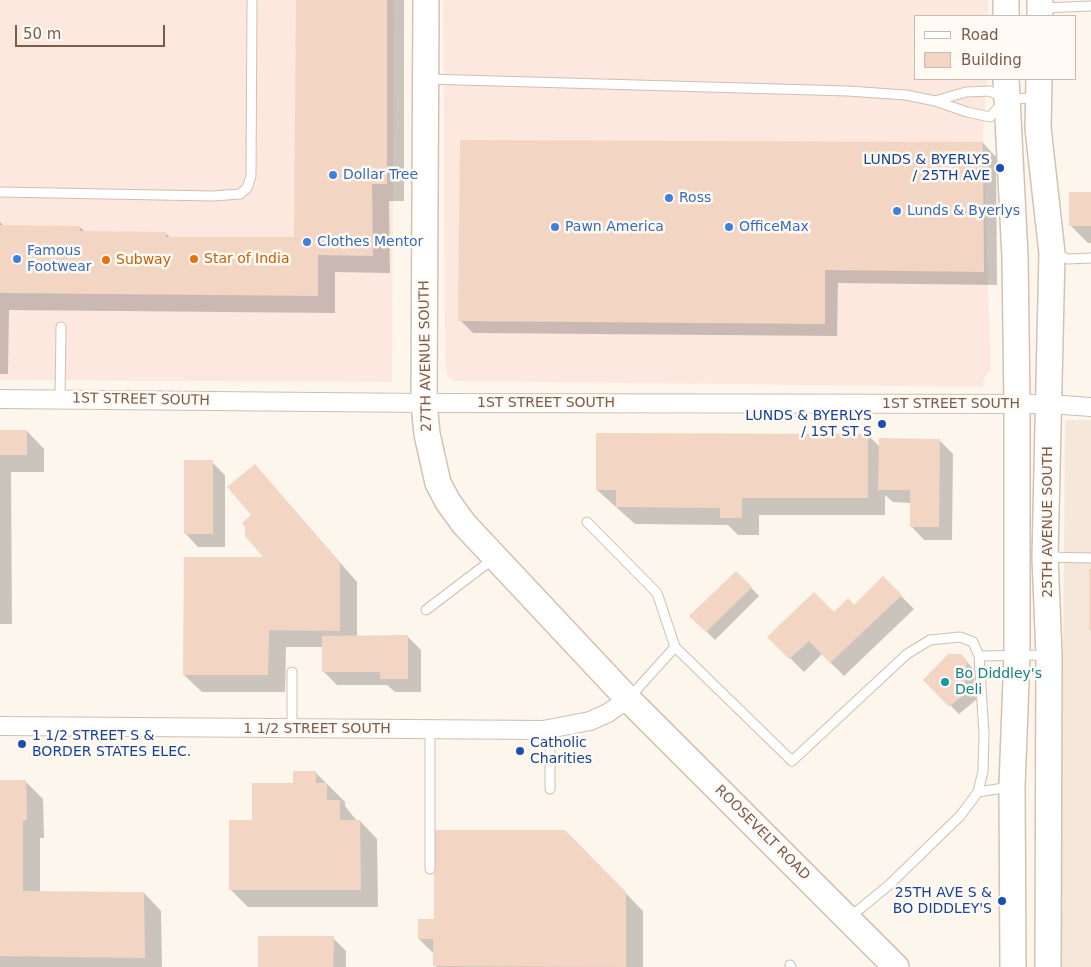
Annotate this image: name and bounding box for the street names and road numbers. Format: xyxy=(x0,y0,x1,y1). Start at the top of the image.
street label: 27TH AVENUE SOUTH xyxy=(416,280,436,432)
street label: 1ST STREET SOUTH xyxy=(72,390,210,410)
street label: 1ST STREET SOUTH xyxy=(477,395,615,411)
street label: 1ST STREET SOUTH xyxy=(882,396,1020,412)
street label: 25TH AVENUE SOUTH xyxy=(1040,446,1056,598)
street label: 1 1/2 STREET SOUTH xyxy=(243,721,391,737)
street label: ROOSEVELT ROAD xyxy=(711,782,813,884)

